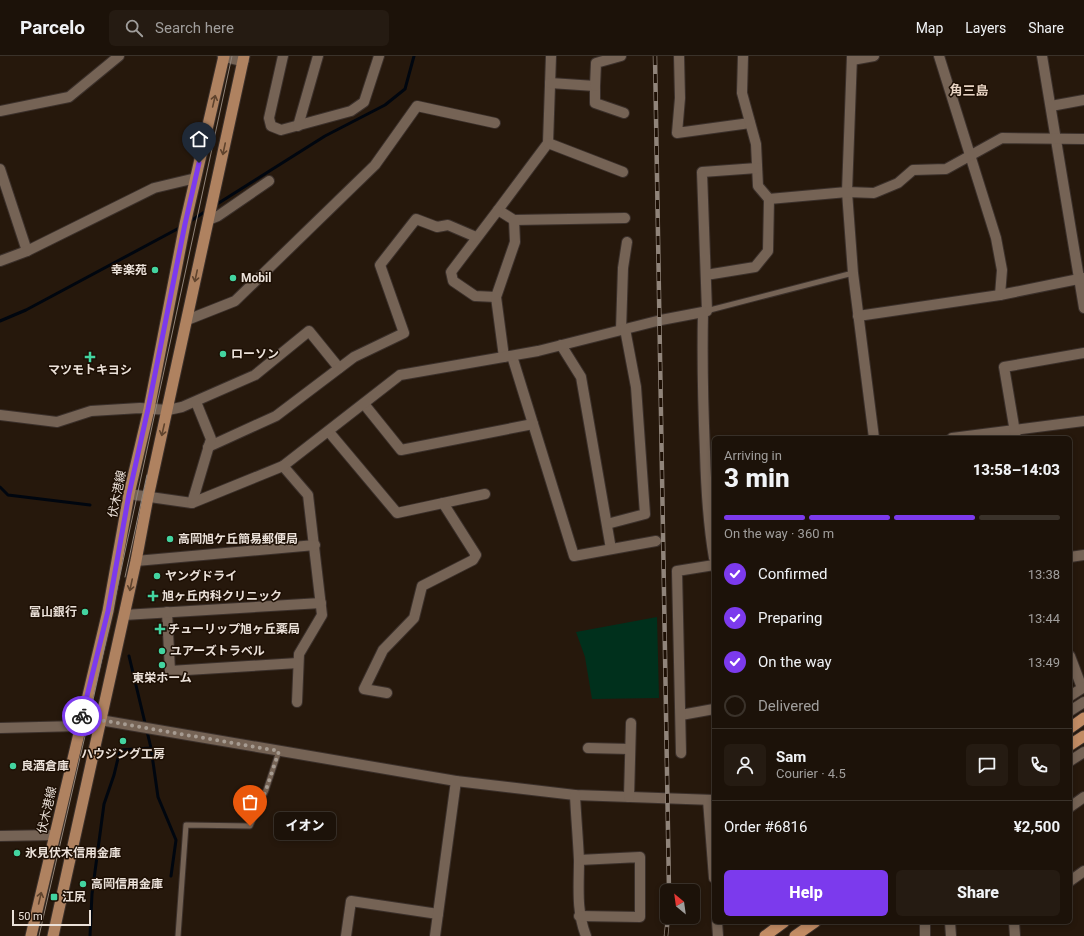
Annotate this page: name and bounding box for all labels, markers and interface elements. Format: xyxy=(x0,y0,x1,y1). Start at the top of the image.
search box xyxy=(109,10,389,46)
text: Parcelo xyxy=(20,16,85,39)
icon: search xyxy=(123,17,145,39)
text: Search here xyxy=(155,19,234,37)
text: Map xyxy=(916,20,943,36)
text: Layers xyxy=(965,20,1006,36)
text: Share xyxy=(1028,20,1064,36)
district label: 角三島 xyxy=(949,83,989,98)
one-way arrow xyxy=(210,95,218,108)
pin xyxy=(182,122,216,163)
icon: home xyxy=(188,128,210,150)
one-way arrow xyxy=(219,142,227,155)
place label: 幸楽苑 xyxy=(111,263,147,277)
marker: 幸楽苑 xyxy=(150,265,160,275)
one-way arrow xyxy=(192,269,200,282)
place label: Mobil xyxy=(241,271,271,285)
marker: Mobil xyxy=(228,273,238,283)
place label: ローソン xyxy=(231,347,279,361)
marker: ローソン xyxy=(218,349,228,359)
marker: マツモトキヨシ xyxy=(85,352,95,362)
place label: マツモトキヨシ xyxy=(48,363,132,377)
one-way arrow xyxy=(159,424,167,437)
text: Arriving in xyxy=(724,448,782,463)
text: 13:58–14:03 xyxy=(973,461,1060,479)
text: 3 min xyxy=(724,463,790,493)
street label: 伏木港線 xyxy=(106,469,128,519)
text: On the way · 360 m xyxy=(724,526,834,541)
place label: 高岡旭ケ丘簡易郵便局 xyxy=(178,532,298,546)
marker: 高岡旭ケ丘簡易郵便局 xyxy=(165,534,175,544)
icon: check xyxy=(724,563,746,585)
text: Confirmed xyxy=(758,565,828,583)
text: 13:38 xyxy=(1028,567,1060,582)
place label: ヤングドライ xyxy=(165,569,237,583)
marker: ヤングドライ xyxy=(152,571,162,581)
one-way arrow xyxy=(126,578,134,591)
place label: 旭ヶ丘内科クリニック xyxy=(162,589,282,603)
marker: 旭ヶ丘内科クリニック xyxy=(147,590,159,602)
place label: 富山銀行 xyxy=(29,605,77,619)
marker: 富山銀行 xyxy=(80,607,90,617)
icon: check xyxy=(724,607,746,629)
text: Preparing xyxy=(758,609,822,627)
text: 13:44 xyxy=(1028,611,1060,626)
place label: チューリップ旭ヶ丘薬局 xyxy=(168,622,300,636)
marker: チューリップ旭ヶ丘薬局 xyxy=(155,624,165,634)
place label: ユアーズトラベル xyxy=(170,644,265,658)
marker: ユアーズトラベル xyxy=(157,646,167,656)
icon: check xyxy=(724,651,746,673)
text: On the way xyxy=(758,653,832,671)
text: 13:49 xyxy=(1028,655,1060,670)
marker: 東栄ホーム xyxy=(157,660,167,670)
place label: 東栄ホーム xyxy=(132,671,192,685)
courier xyxy=(62,696,102,736)
text: Delivered xyxy=(758,697,820,715)
icon: bike xyxy=(71,705,93,727)
marker: ハウジング工房 xyxy=(118,736,128,746)
button: person xyxy=(724,744,766,786)
button: chat xyxy=(966,744,1008,786)
button: phone xyxy=(1018,744,1060,786)
place label: ハウジング工房 xyxy=(81,747,165,761)
text: Sam xyxy=(776,748,806,766)
place label: 良酒倉庫 xyxy=(21,759,69,773)
marker: 良酒倉庫 xyxy=(8,761,18,771)
text: Courier · 4.5 xyxy=(776,766,846,781)
street label: 伏木港線 xyxy=(35,785,59,835)
pin xyxy=(233,785,267,826)
icon: bag xyxy=(239,791,261,813)
callout: イオン xyxy=(274,812,336,840)
text: イオン xyxy=(285,818,325,833)
text: Order #6816 xyxy=(724,818,807,836)
text: ¥2,500 xyxy=(1014,818,1060,836)
place label: 氷見伏木信用金庫 xyxy=(25,846,121,860)
marker: 氷見伏木信用金庫 xyxy=(12,848,22,858)
button: Help xyxy=(724,870,888,916)
button: Share xyxy=(896,870,1060,916)
place label: 高岡信用金庫 xyxy=(91,877,163,891)
marker: 高岡信用金庫 xyxy=(78,879,88,889)
north arrow xyxy=(660,884,700,924)
map controls xyxy=(660,884,700,924)
place label: 江尻 xyxy=(62,890,86,904)
one-way arrow xyxy=(36,892,44,905)
marker: 江尻 xyxy=(49,892,59,902)
scale bar xyxy=(12,908,91,927)
text: 50 m xyxy=(18,910,43,923)

